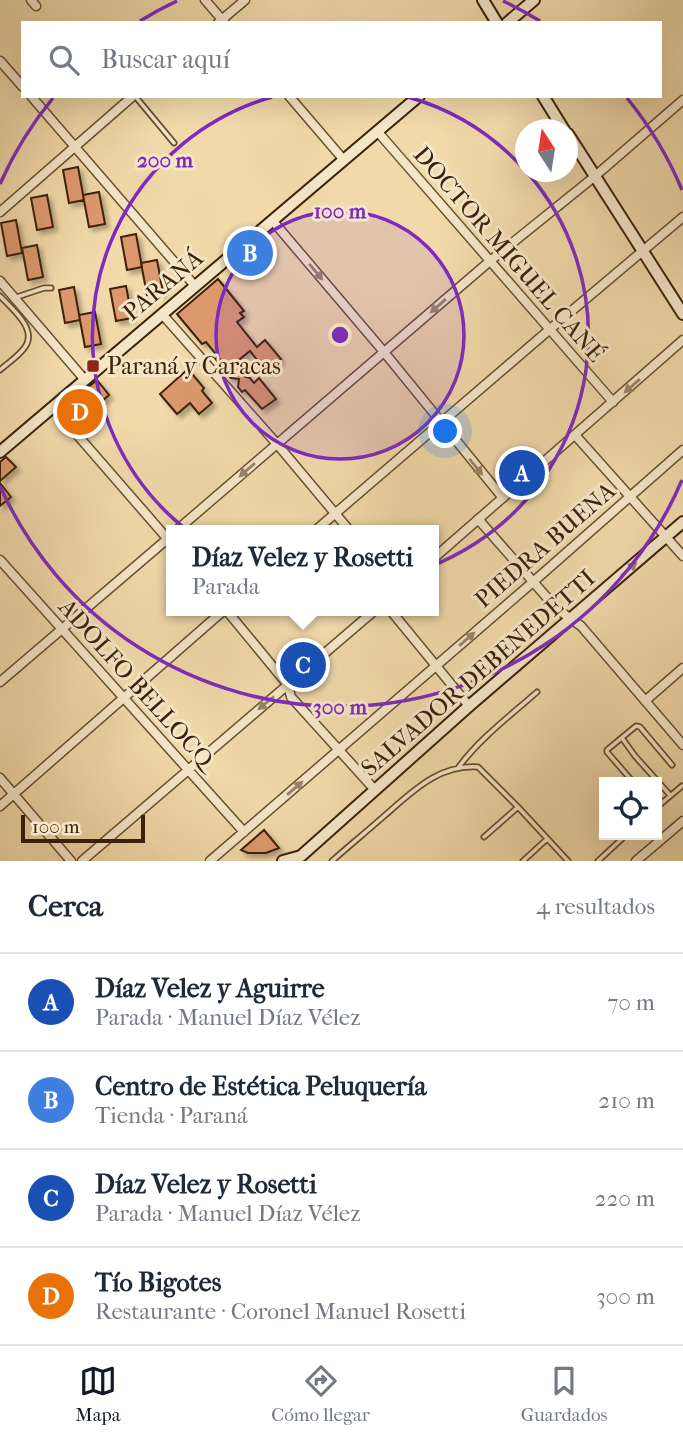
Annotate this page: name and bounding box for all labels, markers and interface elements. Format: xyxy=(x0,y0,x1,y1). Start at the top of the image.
search box xyxy=(21,21,662,98)
icon: search xyxy=(45,41,83,79)
text: Buscar aquí xyxy=(101,44,230,75)
north arrow xyxy=(515,119,578,182)
street label: DOCTOR MIGUEL CANÉ xyxy=(408,140,611,368)
text: 200 m xyxy=(137,148,194,172)
text: 100 m xyxy=(314,199,367,223)
pin: B xyxy=(227,227,273,279)
street label: PARANÁ xyxy=(117,243,209,326)
one-way arrow xyxy=(308,263,324,281)
one-way arrow xyxy=(430,298,447,313)
centre of rings xyxy=(328,323,352,347)
place label: Paraná y Caracas xyxy=(107,352,281,380)
marker: Paraná y Caracas xyxy=(85,358,101,374)
one-way arrow xyxy=(624,377,641,393)
pin: D xyxy=(57,386,103,438)
your location xyxy=(428,414,462,448)
pin: A xyxy=(499,447,545,499)
one-way arrow xyxy=(469,457,484,475)
one-way arrow xyxy=(238,462,256,478)
street label: PIEDRA BUENA xyxy=(469,476,621,613)
popup xyxy=(166,525,439,616)
text: Díaz Velez y Rosetti xyxy=(192,542,413,573)
one-way arrow xyxy=(620,562,637,577)
street label: SALVADOR DEBENEDETTI xyxy=(355,564,601,782)
text: Parada xyxy=(192,573,260,600)
street label: ADOLFO BELLOCQ xyxy=(52,592,224,778)
one-way arrow xyxy=(458,631,476,647)
pin: C xyxy=(280,639,326,691)
one-way arrow xyxy=(258,695,275,710)
text: 300 m xyxy=(313,695,367,719)
map controls xyxy=(599,777,662,840)
button: locate xyxy=(599,777,662,840)
one-way arrow xyxy=(286,780,304,796)
scale bar xyxy=(21,812,145,844)
text: 100 m xyxy=(32,816,80,838)
text: Cerca xyxy=(28,889,103,924)
text: 4 resultados xyxy=(536,893,655,920)
text: Díaz Velez y Aguirre xyxy=(95,973,325,1004)
text: A xyxy=(44,989,58,1016)
text: 70 m xyxy=(607,989,655,1016)
text: Parada · Manuel Díaz Vélez xyxy=(95,1004,360,1031)
text: Centro de Estética Peluquería xyxy=(95,1071,426,1102)
text: B xyxy=(44,1087,58,1114)
text: 210 m xyxy=(598,1087,655,1114)
text: Tienda · Paraná xyxy=(95,1102,248,1129)
text: Díaz Velez y Rosetti xyxy=(95,1169,317,1200)
text: C xyxy=(43,1185,59,1212)
text: 220 m xyxy=(595,1185,655,1212)
text: Parada · Manuel Díaz Vélez xyxy=(95,1200,360,1227)
text: Tío Bigotes xyxy=(95,1267,221,1298)
text: D xyxy=(42,1283,60,1310)
text: 300 m xyxy=(596,1283,655,1310)
text: Restaurante · Coronel Manuel Rosetti xyxy=(95,1298,466,1325)
tab: Mapa xyxy=(75,1362,121,1426)
tab: Cómo llegar xyxy=(271,1362,370,1426)
tab: Guardados xyxy=(521,1362,608,1426)

